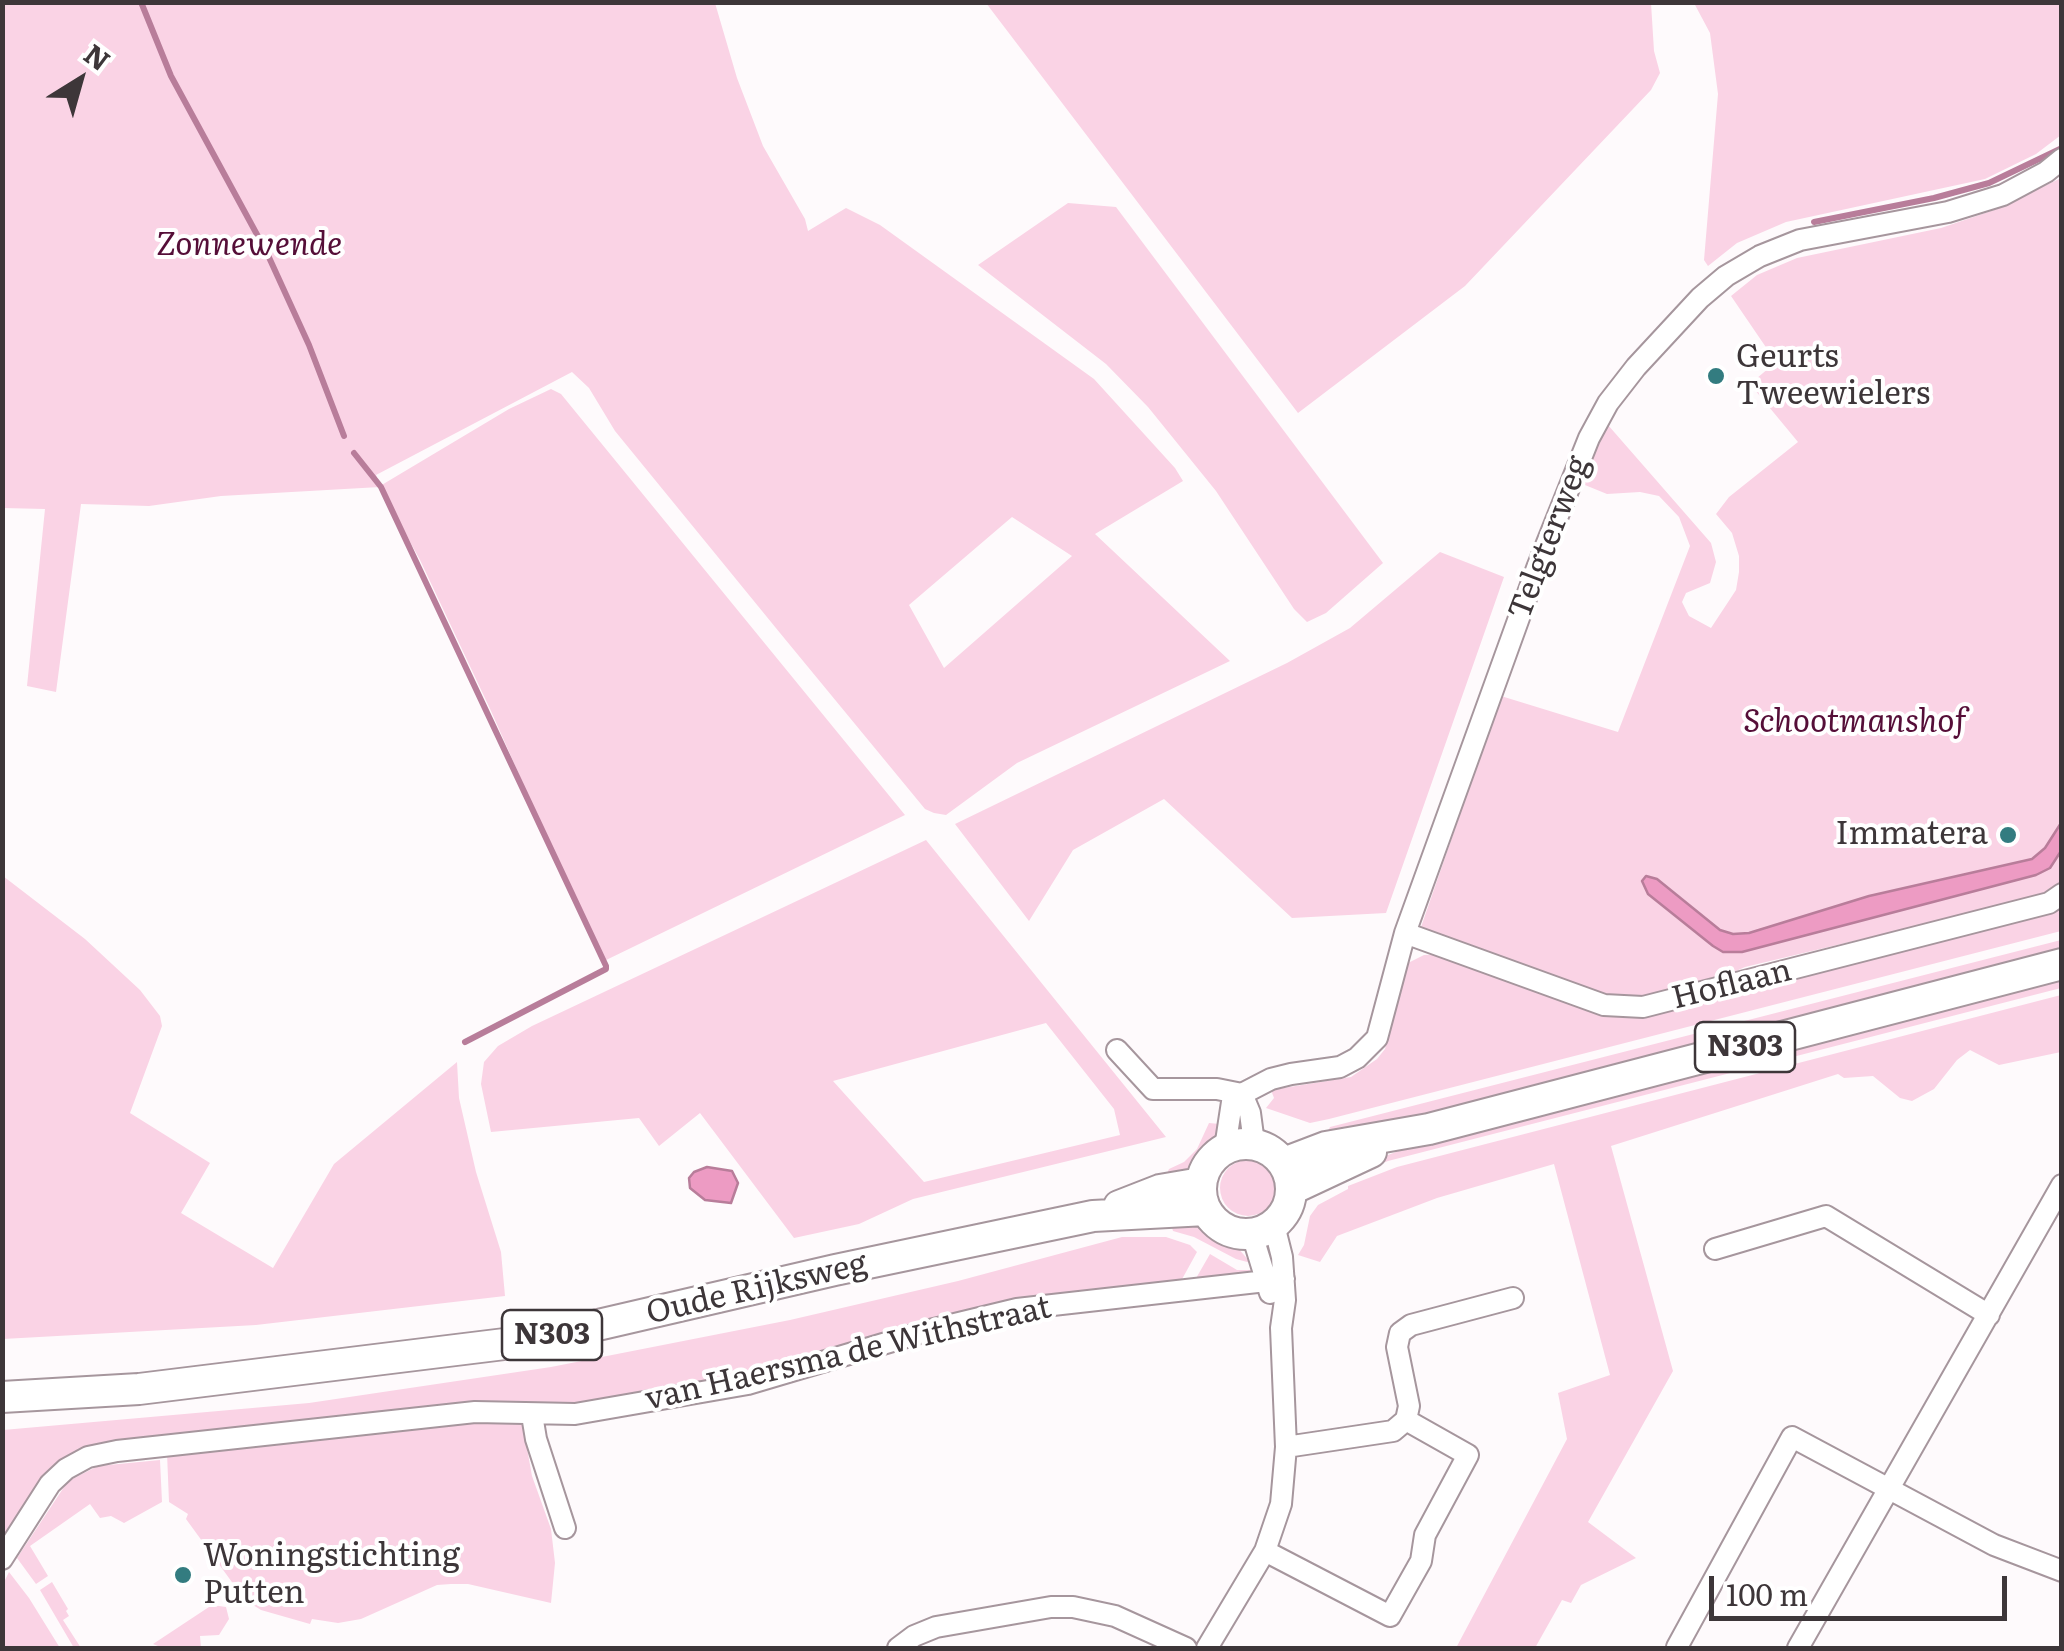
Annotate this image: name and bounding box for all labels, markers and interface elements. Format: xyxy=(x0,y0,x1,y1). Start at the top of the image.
north arrow xyxy=(30,30,130,130)
text: N xyxy=(76,32,120,80)
park label: Zonnewende xyxy=(156,227,342,265)
place label: Geurts Tweewielers xyxy=(1736,339,1930,414)
marker: Geurts Tweewielers xyxy=(1705,365,1727,387)
street label: Telgterweg xyxy=(1501,451,1599,625)
park label: Schootmanshof xyxy=(1743,704,1967,742)
place label: Immatera xyxy=(1835,816,1988,854)
marker: Immatera xyxy=(1997,824,2019,846)
street label: Hoflaan xyxy=(1668,952,1796,1018)
road number: N303 xyxy=(1695,1022,1795,1072)
street label: Oude Rijksweg xyxy=(643,1245,871,1333)
street label: van Haersma de Withstraat xyxy=(641,1289,1055,1419)
road number: N303 xyxy=(502,1310,602,1360)
place label: Woningstichting Putten xyxy=(203,1538,460,1613)
scale bar xyxy=(1714,1556,2012,1618)
marker: Woningstichting Putten xyxy=(172,1564,194,1586)
text: 100 m xyxy=(1726,1571,1808,1615)

